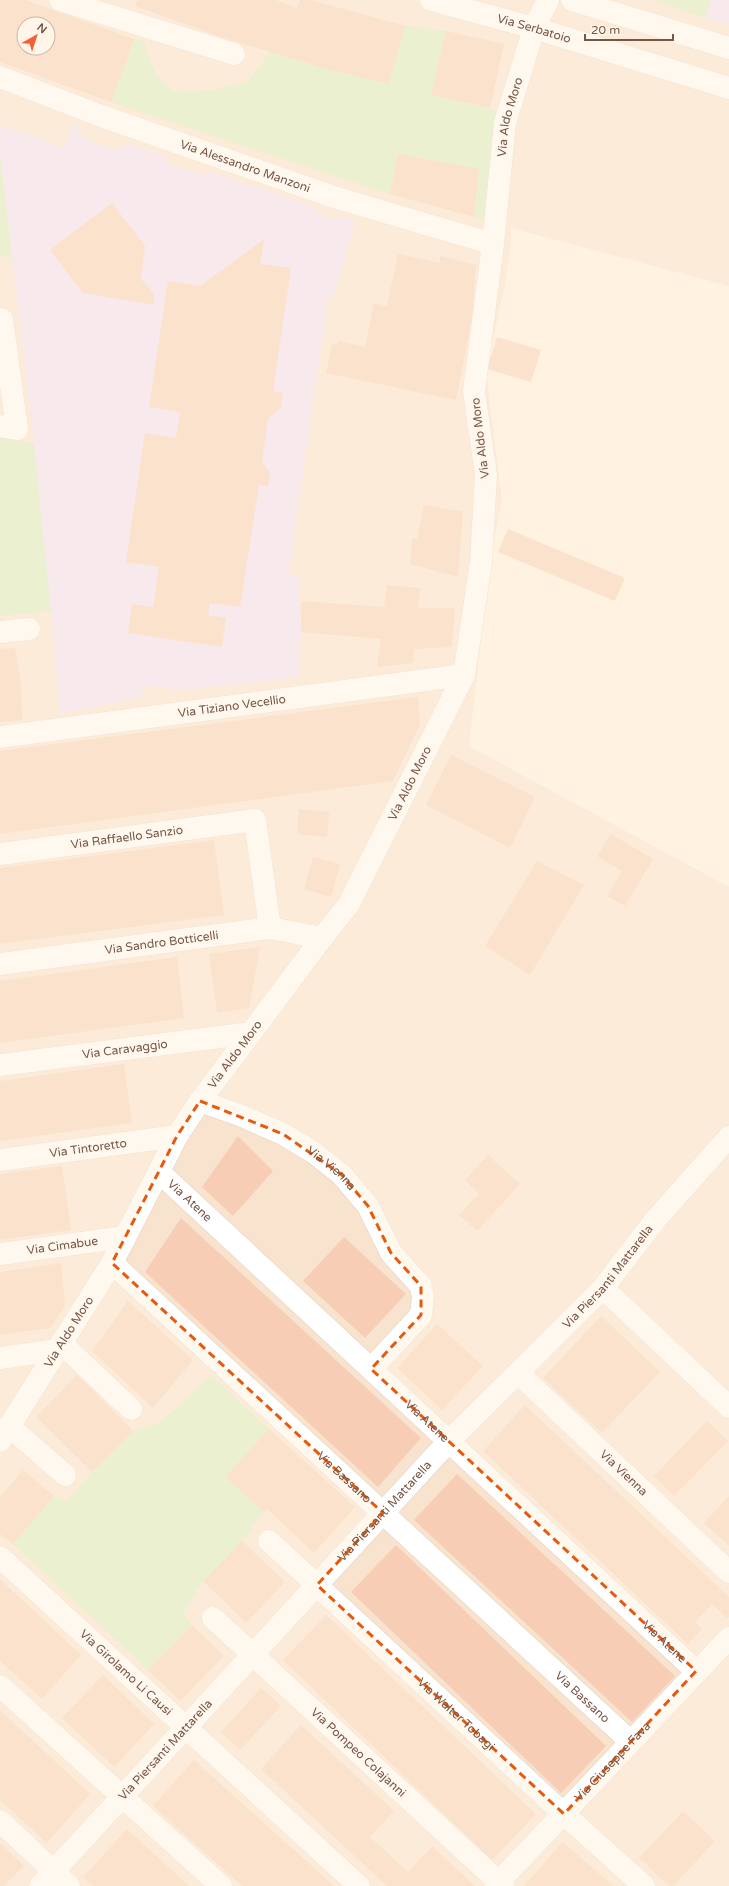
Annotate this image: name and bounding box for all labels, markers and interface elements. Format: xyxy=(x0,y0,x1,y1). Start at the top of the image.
street label: Via Serbatoio xyxy=(496,11,573,46)
north arrow xyxy=(16,16,56,56)
scale bar xyxy=(585,16,673,42)
text: N xyxy=(34,21,50,36)
text: 20 m xyxy=(591,23,620,37)
street label: Via Aldo Moro xyxy=(495,76,526,157)
street label: Via Alessandro Manzoni xyxy=(178,137,312,195)
street label: Via Aldo Moro xyxy=(468,397,492,479)
street label: Via Tiziano Vecellio xyxy=(177,692,287,720)
street label: Via Aldo Moro xyxy=(385,744,434,823)
street label: Via Raffaello Sanzio xyxy=(70,823,184,851)
street label: Via Sandro Botticelli xyxy=(104,928,219,957)
street label: Via Aldo Moro xyxy=(205,1018,265,1091)
street label: Via Caravaggio xyxy=(81,1037,168,1061)
street label: Via Tintoretto xyxy=(49,1136,128,1160)
street label: Via Vienna xyxy=(305,1143,359,1193)
street label: Via Atene xyxy=(165,1177,215,1225)
street label: Via Piersanti Mattarella xyxy=(559,1222,656,1331)
street label: Via Cimabue xyxy=(26,1234,99,1257)
street label: Via Aldo Moro xyxy=(41,1294,96,1370)
street label: Via Atene xyxy=(402,1397,452,1445)
street label: Via Vienna xyxy=(597,1447,651,1499)
street label: Via Bassano xyxy=(314,1449,374,1506)
street label: Via Piersanti Mattarella xyxy=(335,1458,434,1565)
street label: Via Atene xyxy=(639,1618,690,1666)
street label: Via Girolamo Li Causi xyxy=(77,1627,175,1718)
street label: Via Bassano xyxy=(552,1668,612,1726)
street label: Via Walter Tobagi xyxy=(415,1675,498,1753)
street label: Via Piersanti Mattarella xyxy=(115,1696,215,1803)
street label: Via Pompeo Colajanni xyxy=(308,1705,409,1800)
street label: Via Giuseppe Fava xyxy=(572,1719,653,1804)

